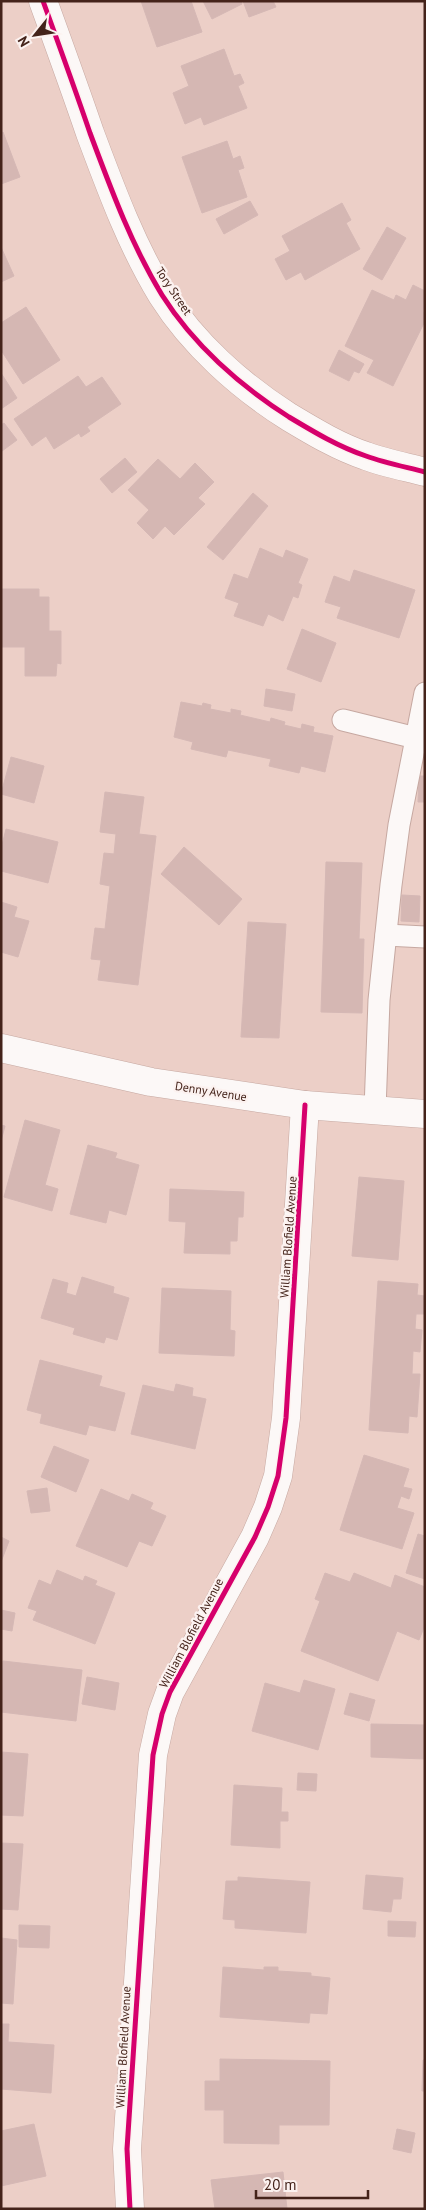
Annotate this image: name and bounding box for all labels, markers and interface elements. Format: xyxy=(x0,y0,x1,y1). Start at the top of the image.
north arrow xyxy=(10,10,60,60)
text: N xyxy=(14,33,34,50)
street label: Tory Street xyxy=(153,264,195,318)
street label: Denny Avenue xyxy=(174,1078,248,1104)
street label: William Blofield Avenue xyxy=(276,1176,300,1298)
street label: William Blofield Avenue xyxy=(156,1576,226,1690)
street label: William Blofield Avenue xyxy=(112,1986,134,2108)
scale bar xyxy=(256,2168,368,2200)
text: 20 m xyxy=(264,2175,297,2194)

